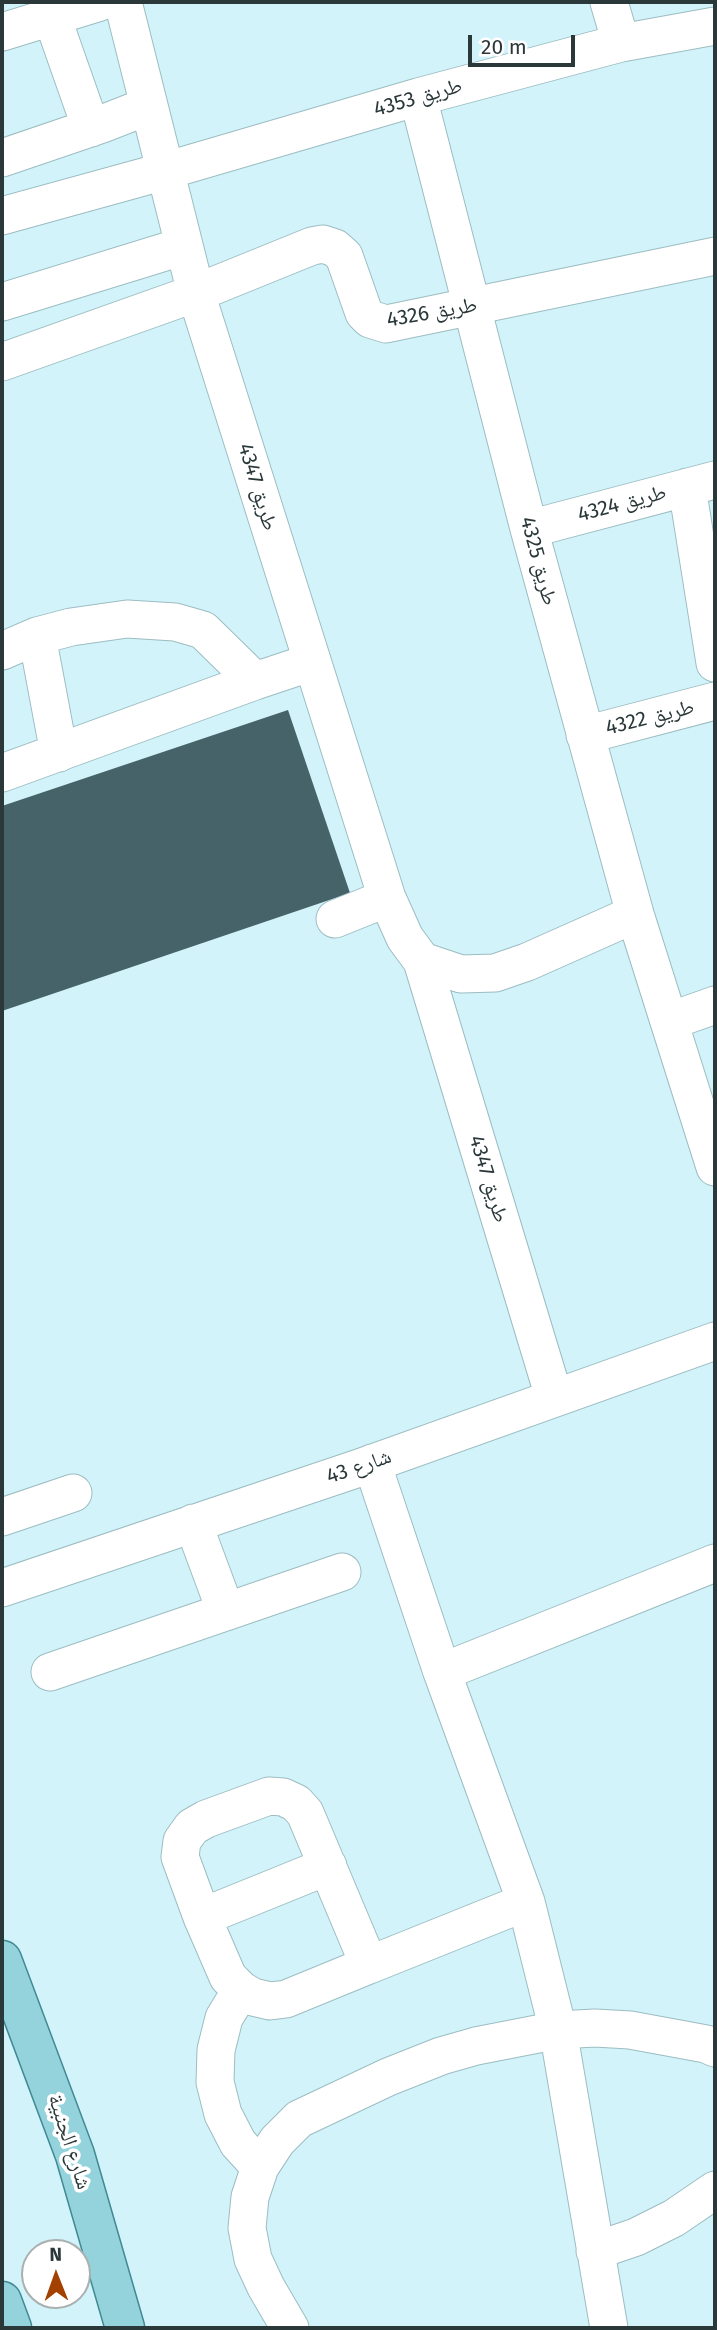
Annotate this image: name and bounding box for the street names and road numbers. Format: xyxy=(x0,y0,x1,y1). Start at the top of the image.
street label: طريق 4353 xyxy=(371,73,465,123)
street label: طريق 4326 xyxy=(385,293,479,333)
street label: طريق 4347 xyxy=(232,440,282,534)
street label: طريق 4324 xyxy=(575,480,669,528)
street label: طريق 4325 xyxy=(514,514,562,608)
street label: طريق 4322 xyxy=(603,695,697,741)
street label: طريق 4347 xyxy=(463,1132,513,1226)
street label: شارع 43 xyxy=(323,1444,395,1490)
street label: شارع الجنبية xyxy=(42,2091,96,2193)

